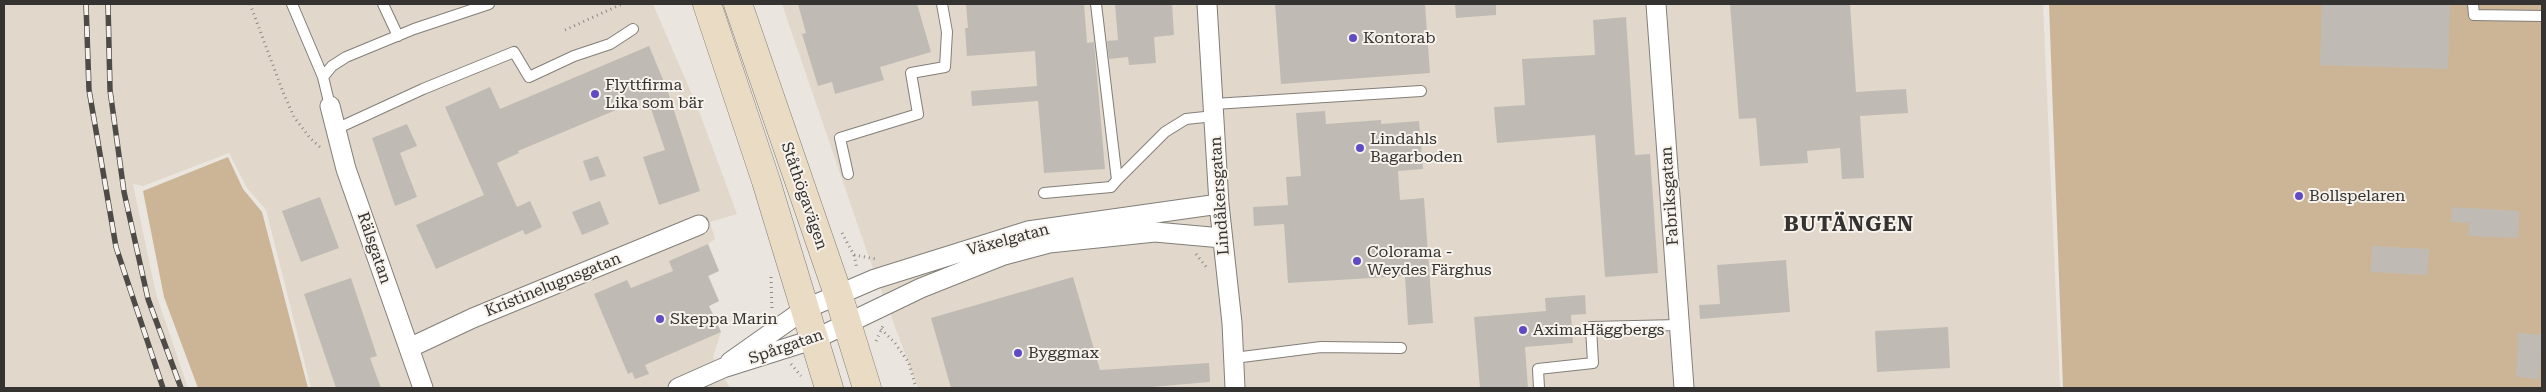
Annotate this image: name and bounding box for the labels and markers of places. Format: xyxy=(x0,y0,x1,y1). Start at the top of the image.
place label: Kontorab xyxy=(1363,28,1436,48)
marker: Kontorab xyxy=(1347,32,1359,44)
place label: Flyttfirma Lika som bär xyxy=(605,75,704,113)
marker: Flyttfirma Lika som bär xyxy=(589,88,601,100)
place label: Lindahls Bagarboden xyxy=(1370,129,1463,167)
marker: Lindahls Bagarboden xyxy=(1354,142,1366,154)
place label: Bollspelaren xyxy=(2309,186,2405,206)
marker: Bollspelaren xyxy=(2293,190,2305,202)
place label: Colorama - Weydes Färghus xyxy=(1367,242,1492,280)
marker: Colorama - Weydes Färghus xyxy=(1351,255,1363,267)
place label: Skeppa Marin xyxy=(670,309,778,329)
marker: Skeppa Marin xyxy=(654,313,666,325)
place label: AximaHäggbergs xyxy=(1533,320,1664,340)
marker: AximaHäggbergs xyxy=(1517,324,1529,336)
place label: Byggmax xyxy=(1028,343,1099,363)
marker: Byggmax xyxy=(1012,347,1024,359)

